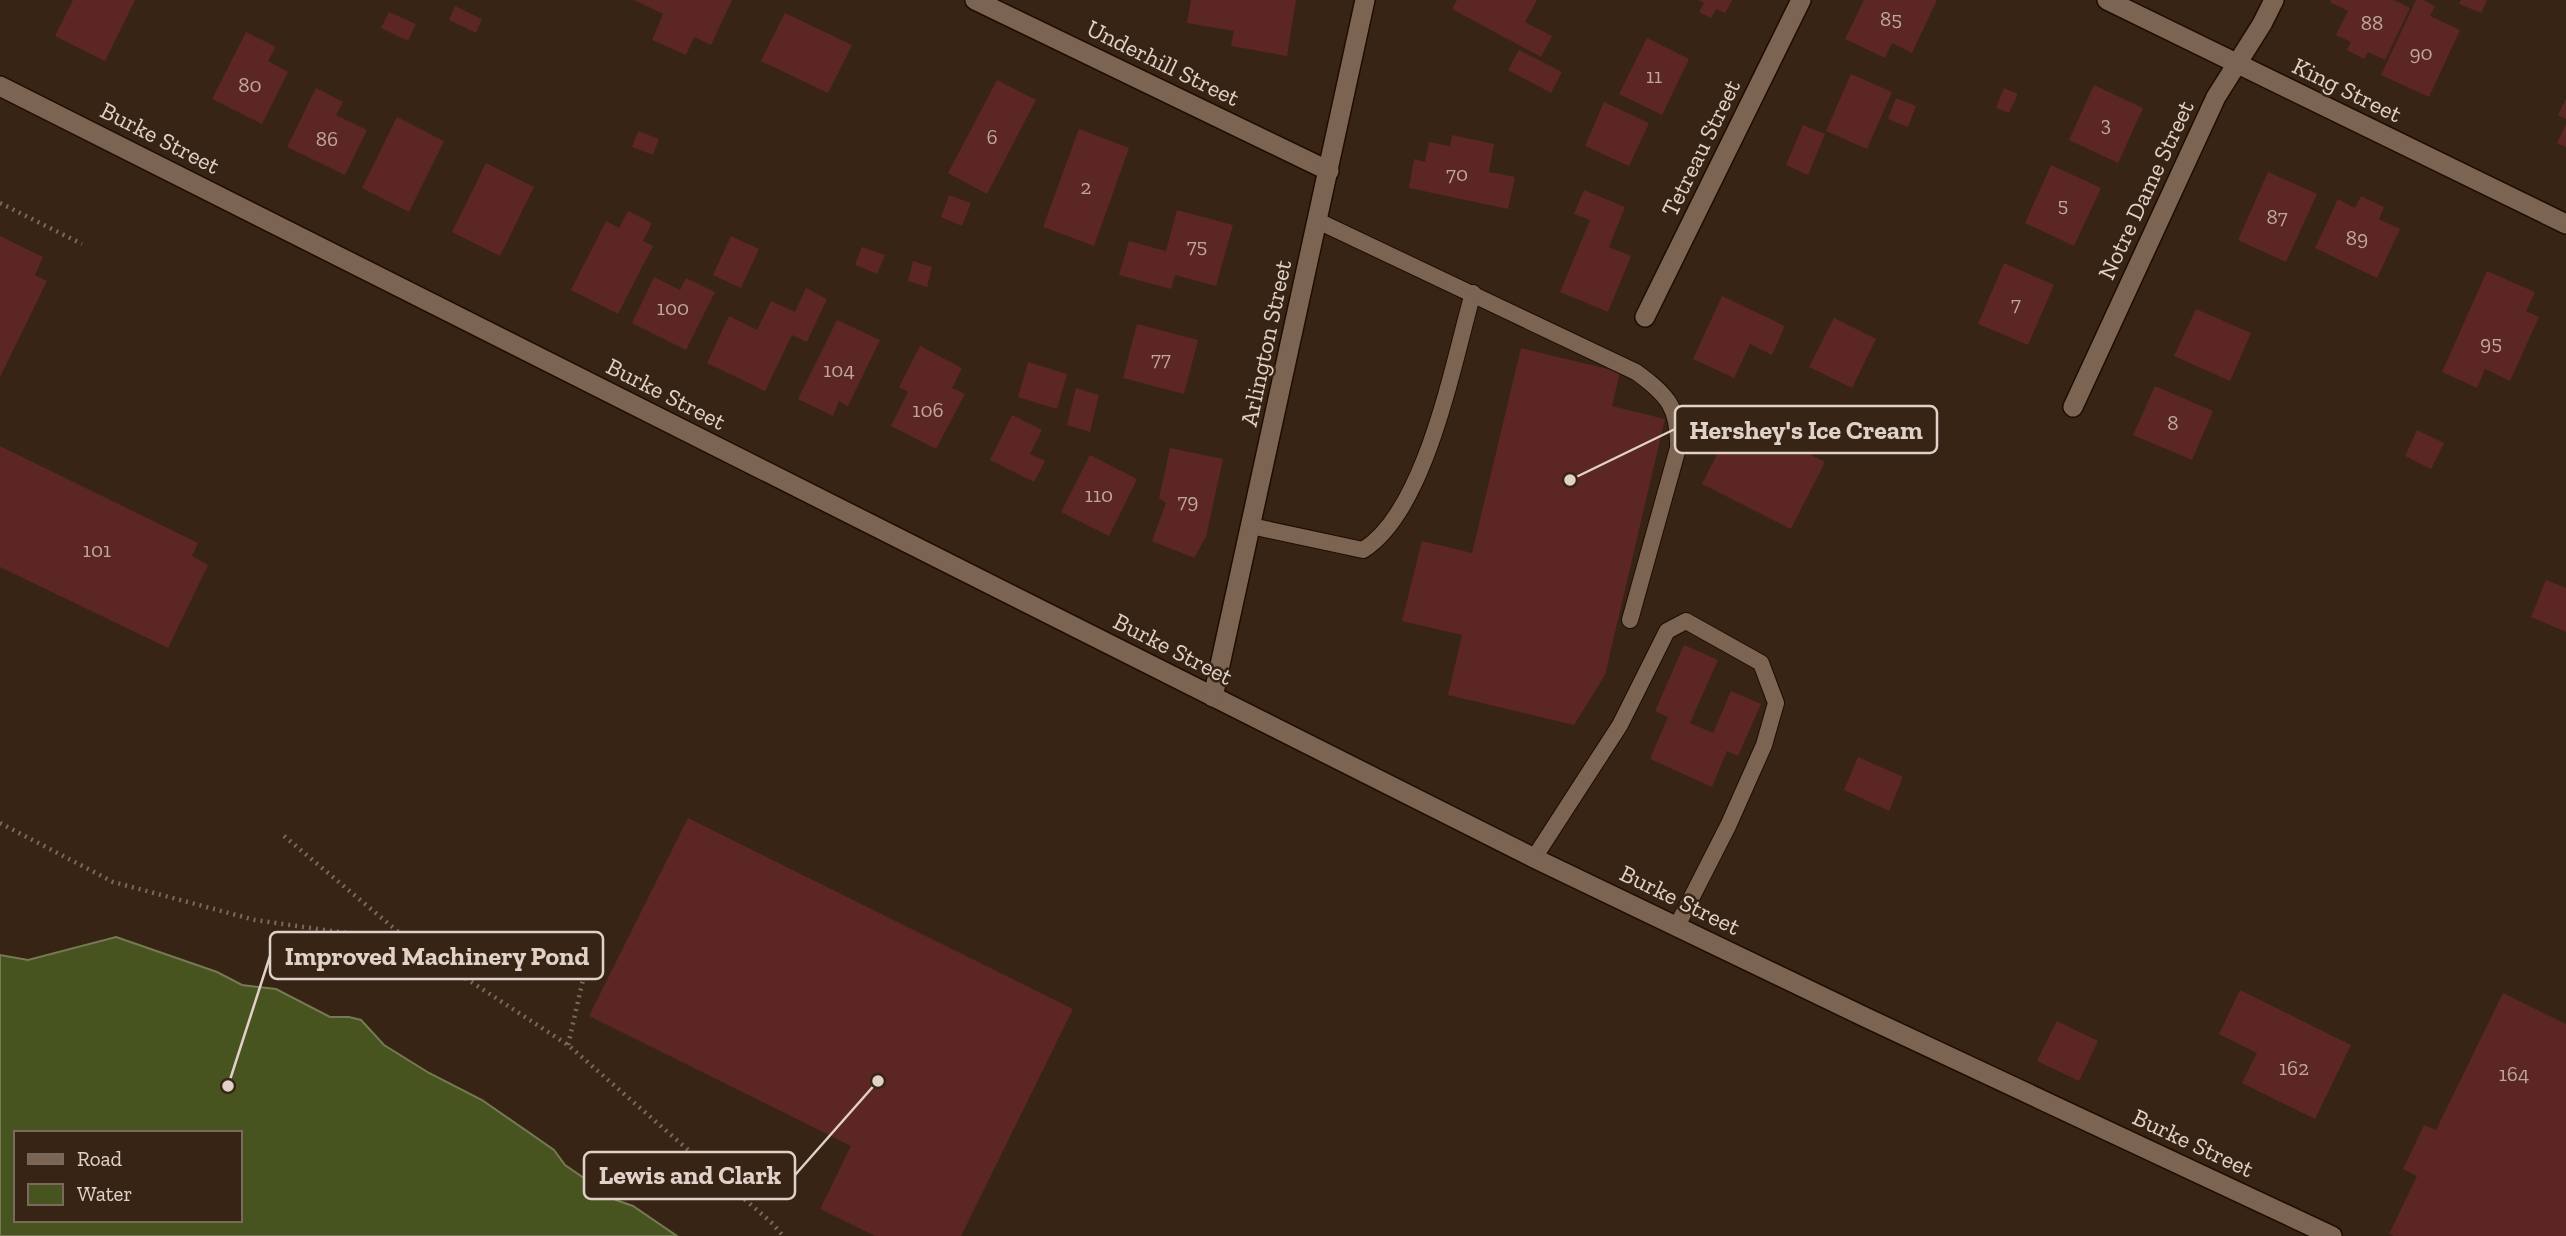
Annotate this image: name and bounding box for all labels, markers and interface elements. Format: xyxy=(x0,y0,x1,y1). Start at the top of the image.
house number: 85 xyxy=(1880,6,1902,31)
house number: 88 xyxy=(2361,10,2383,35)
street label: Underhill Street xyxy=(1082,13,1244,112)
house number: 90 xyxy=(2409,40,2433,65)
street label: King Street xyxy=(2288,51,2407,128)
house number: 11 xyxy=(1646,63,1662,88)
house number: 80 xyxy=(238,72,262,97)
street label: Tetreau Street xyxy=(1655,75,1746,221)
street label: Burke Street xyxy=(96,95,225,180)
street label: Notre Dame Street xyxy=(2091,96,2200,284)
house number: 3 xyxy=(2101,111,2111,136)
house number: 6 xyxy=(986,124,998,149)
house number: 86 xyxy=(316,126,338,151)
house number: 70 xyxy=(1446,161,1468,186)
house number: 2 xyxy=(1081,174,1091,199)
house number: 5 xyxy=(2058,192,2068,217)
house number: 87 xyxy=(2266,204,2288,229)
house number: 89 xyxy=(2346,225,2368,250)
house number: 75 xyxy=(1187,233,1207,258)
street label: Arlington Street xyxy=(1234,257,1297,429)
house number: 7 xyxy=(2011,291,2021,316)
house number: 100 xyxy=(657,295,689,320)
house number: 95 xyxy=(2480,330,2502,355)
house number: 77 xyxy=(1151,346,1171,371)
street label: Burke Street xyxy=(602,351,731,436)
house number: 104 xyxy=(823,357,855,382)
house number: 106 xyxy=(912,397,944,422)
callout: Hershey's Ice Cream xyxy=(1675,406,1937,453)
house number: 8 xyxy=(2167,410,2179,435)
text: Hershey's Ice Cream xyxy=(1689,414,1923,446)
house number: 110 xyxy=(1085,482,1113,507)
house number: 79 xyxy=(1177,488,1199,513)
house number: 101 xyxy=(83,537,111,562)
street label: Burke Street xyxy=(1109,606,1238,691)
street label: Burke Street xyxy=(1615,858,1745,941)
callout: Improved Machinery Pond xyxy=(270,932,603,979)
text: Improved Machinery Pond xyxy=(285,940,590,972)
house number: 162 xyxy=(2279,1055,2309,1080)
house number: 164 xyxy=(2499,1061,2529,1086)
street label: Burke Street xyxy=(2128,1102,2258,1183)
legend xyxy=(14,1131,242,1222)
text: Road xyxy=(77,1146,123,1171)
callout: Lewis and Clark xyxy=(584,1152,795,1199)
text: Lewis and Clark xyxy=(599,1159,782,1191)
text: Water xyxy=(77,1181,132,1206)

